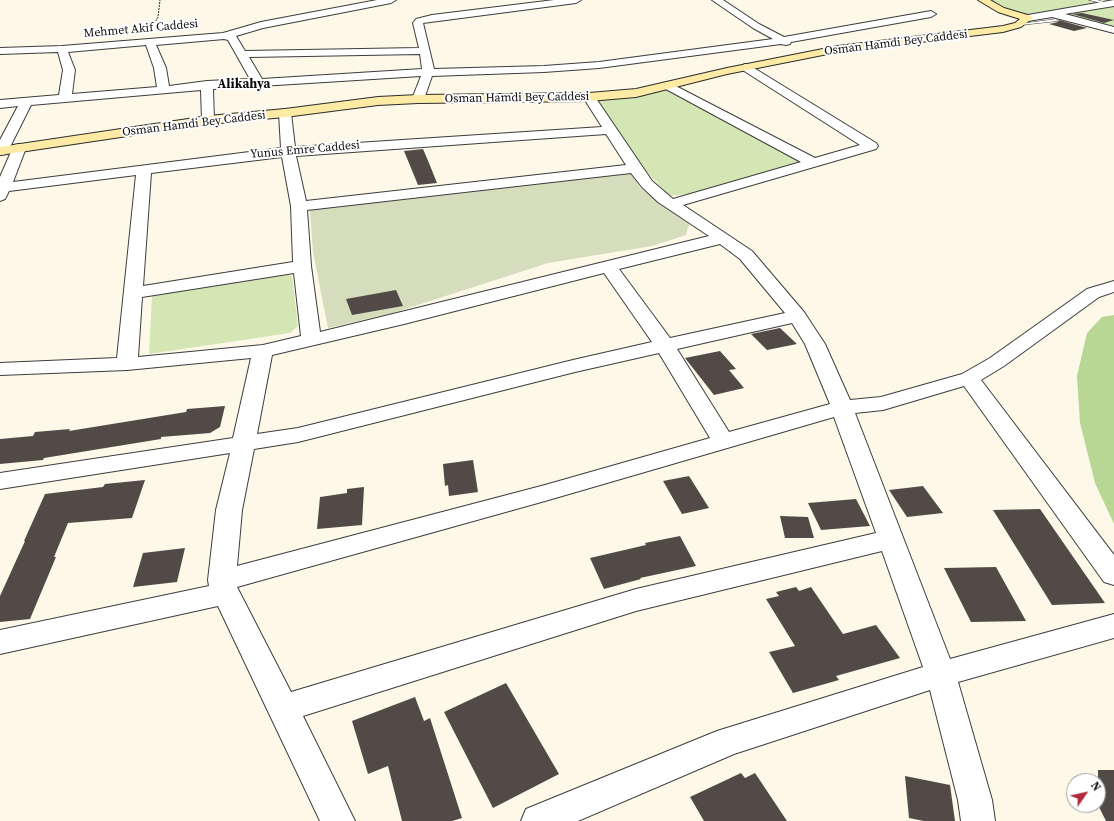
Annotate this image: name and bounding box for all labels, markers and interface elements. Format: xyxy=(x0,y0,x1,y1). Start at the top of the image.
street label: Mehmet Akif Caddesi xyxy=(83,17,199,41)
street label: Osman Hamdi Bey Caddesi xyxy=(823,27,969,59)
district label: Alikahya xyxy=(218,77,270,93)
street label: Osman Hamdi Bey Caddesi xyxy=(445,90,589,106)
street label: Osman Hamdi Bey Caddesi xyxy=(121,108,267,140)
street label: Yunus Emre Caddesi xyxy=(250,138,360,162)
north arrow xyxy=(1066,773,1106,813)
text: N xyxy=(1087,779,1104,794)

